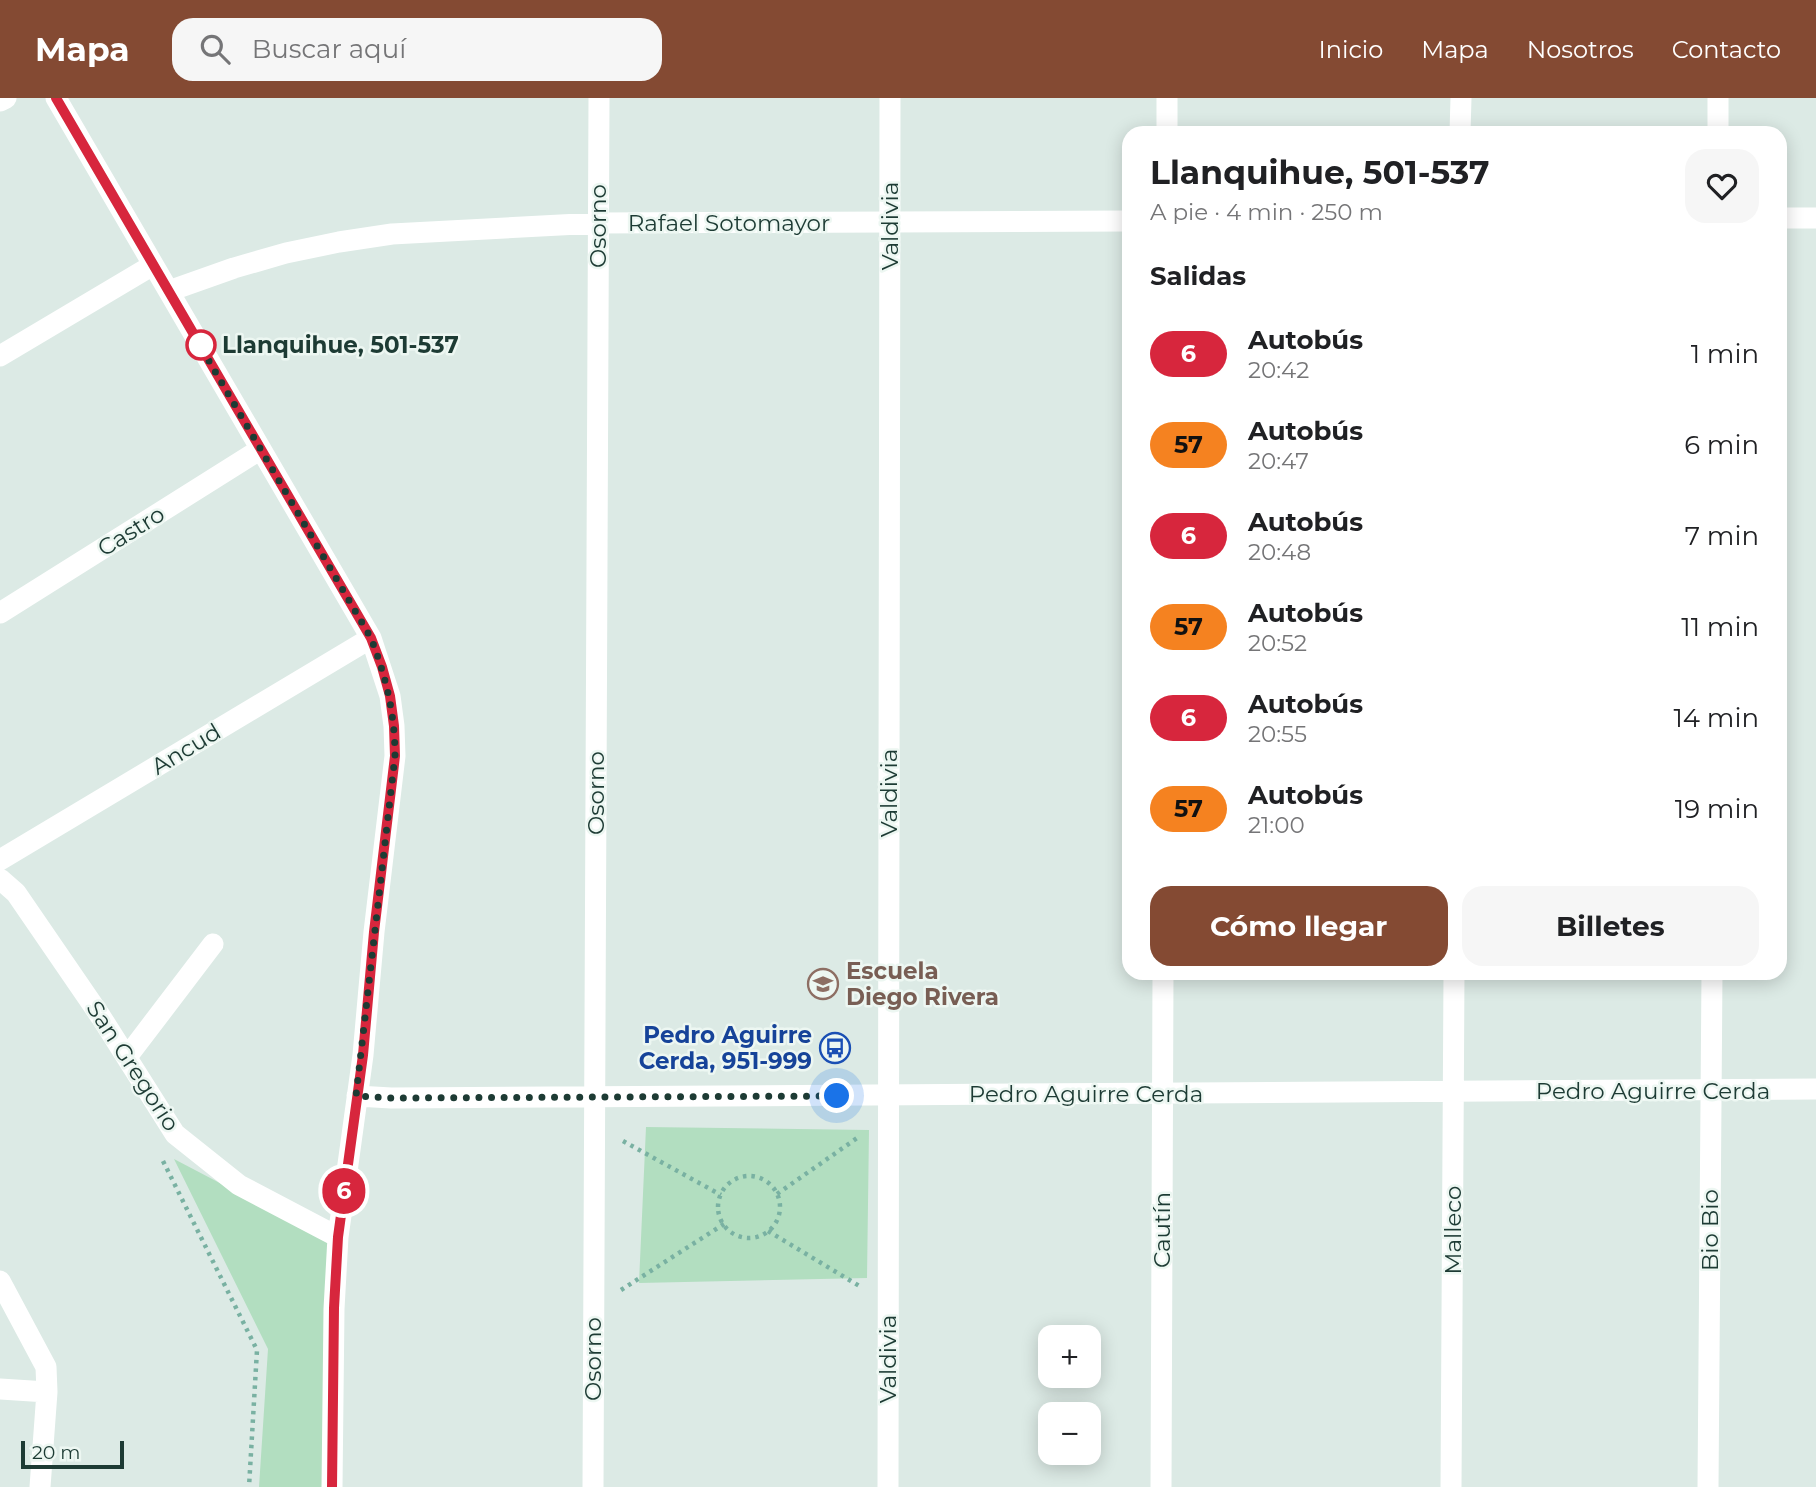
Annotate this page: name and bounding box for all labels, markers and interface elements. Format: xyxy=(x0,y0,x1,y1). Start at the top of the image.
search box xyxy=(172,18,662,81)
text: Mapa xyxy=(35,29,130,69)
icon: search xyxy=(196,30,234,68)
text: Buscar aquí xyxy=(252,33,406,65)
text: Inicio xyxy=(1318,35,1383,64)
text: Mapa xyxy=(1421,35,1489,64)
text: Nosotros xyxy=(1527,35,1634,64)
text: Contacto xyxy=(1672,35,1781,64)
button: heart xyxy=(1685,149,1759,223)
text: Llanquihue, 501-537 xyxy=(1150,152,1490,192)
street label: Valdivia xyxy=(876,182,904,270)
street label: Osorno xyxy=(584,184,612,268)
text: A pie · 4 min · 250 m xyxy=(1150,198,1383,226)
street label: Rafael Sotomayor xyxy=(628,209,830,237)
text: Salidas xyxy=(1150,260,1246,292)
text: Autobús xyxy=(1248,324,1363,356)
marker: Llanquihue, 501-537 xyxy=(186,330,216,360)
place label: Llanquihue, 501-537 xyxy=(222,331,459,359)
text: 1 min xyxy=(1691,338,1759,370)
text: 6 xyxy=(1181,339,1196,368)
text: 20:42 xyxy=(1248,356,1309,384)
text: Autobús xyxy=(1248,415,1363,447)
text: 6 min xyxy=(1684,429,1759,461)
text: 57 xyxy=(1174,430,1203,459)
text: 20:47 xyxy=(1248,447,1309,475)
street label: Castro xyxy=(92,500,170,562)
text: Autobús xyxy=(1248,506,1363,538)
text: 7 min xyxy=(1685,520,1759,552)
text: 6 xyxy=(1181,521,1196,550)
text: 20:48 xyxy=(1248,538,1311,566)
text: Autobús xyxy=(1248,597,1363,629)
text: 11 min xyxy=(1681,611,1759,643)
text: 57 xyxy=(1174,612,1203,641)
text: 20:52 xyxy=(1248,629,1307,657)
text: Autobús xyxy=(1248,688,1363,720)
text: 14 min xyxy=(1673,702,1759,734)
text: 6 xyxy=(1181,703,1196,732)
street label: Ancud xyxy=(146,717,226,781)
text: 20:55 xyxy=(1248,720,1307,748)
street label: Valdivia xyxy=(875,749,903,837)
street label: Osorno xyxy=(582,751,610,835)
text: Autobús xyxy=(1248,779,1363,811)
text: 19 min xyxy=(1675,793,1759,825)
text: 57 xyxy=(1174,794,1203,823)
text: 21:00 xyxy=(1248,811,1305,839)
button: Cómo llegar xyxy=(1150,886,1448,966)
button: Billetes xyxy=(1462,886,1759,966)
place label: Escuela Diego Rivera xyxy=(846,957,999,1011)
school or university icon: Escuela Diego Rivera xyxy=(806,967,840,1001)
street label: San Gregorio xyxy=(80,996,186,1136)
place label: Pedro Aguirre Cerda, 951-999 xyxy=(639,1021,812,1075)
bus stop icon: Pedro Aguirre Cerda, 951-999 xyxy=(818,1031,852,1065)
street label: Pedro Aguirre Cerda xyxy=(1536,1077,1770,1105)
your location xyxy=(819,1078,854,1113)
street label: Pedro Aguirre Cerda xyxy=(969,1080,1203,1108)
line badge: 6 xyxy=(321,1168,367,1214)
text: 6 xyxy=(336,1176,352,1205)
street label: Malleco xyxy=(1439,1186,1467,1274)
street label: Bio Bio xyxy=(1696,1189,1724,1271)
street label: Cautín xyxy=(1148,1192,1176,1268)
street label: Valdivia xyxy=(874,1315,902,1403)
street label: Osorno xyxy=(579,1317,607,1401)
map controls xyxy=(1038,1325,1101,1465)
button: + xyxy=(1038,1325,1101,1388)
button: − xyxy=(1038,1402,1101,1465)
scale bar xyxy=(21,1438,124,1470)
text: 20 m xyxy=(32,1441,80,1464)

